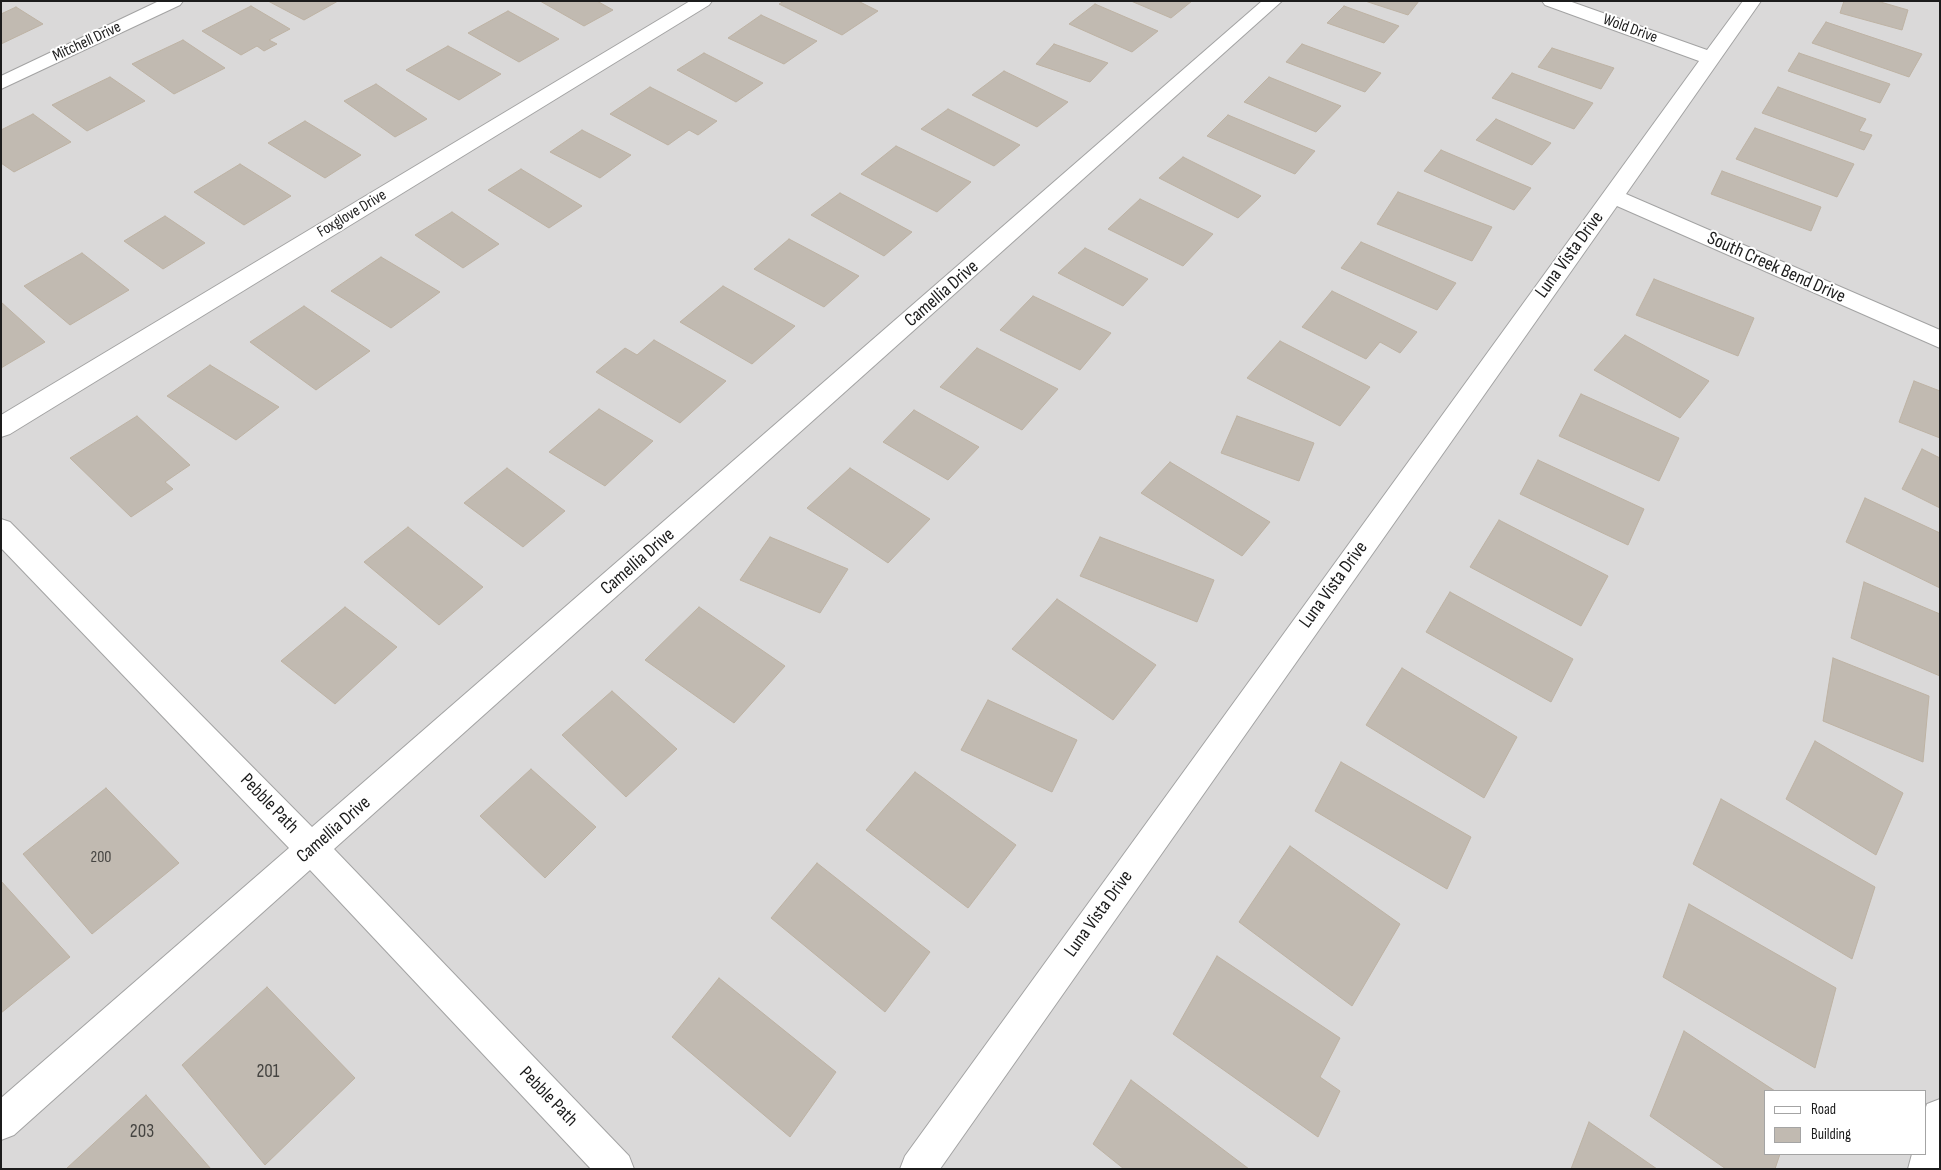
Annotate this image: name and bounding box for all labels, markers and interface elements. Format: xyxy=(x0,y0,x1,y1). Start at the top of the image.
street label: Wold Drive xyxy=(1600,10,1660,48)
street label: Mitchell Drive xyxy=(50,18,124,66)
street label: Foxglove Drive xyxy=(314,186,390,242)
street label: Luna Vista Drive xyxy=(1531,207,1609,303)
street label: South Creek Bend Drive xyxy=(1703,227,1849,309)
street label: Camellia Drive xyxy=(900,256,984,332)
street label: Camellia Drive xyxy=(596,524,680,600)
street label: Luna Vista Drive xyxy=(1295,537,1373,633)
street label: Pebble Path xyxy=(235,769,303,839)
street label: Camellia Drive xyxy=(292,792,376,868)
house number: 200 xyxy=(91,848,111,868)
street label: Luna Vista Drive xyxy=(1060,866,1138,962)
house number: 201 xyxy=(257,1061,279,1083)
street label: Pebble Path xyxy=(514,1062,582,1132)
legend xyxy=(1764,1090,1926,1155)
text: Road xyxy=(1811,1100,1836,1119)
house number: 203 xyxy=(130,1121,154,1143)
text: Building xyxy=(1811,1125,1851,1144)

